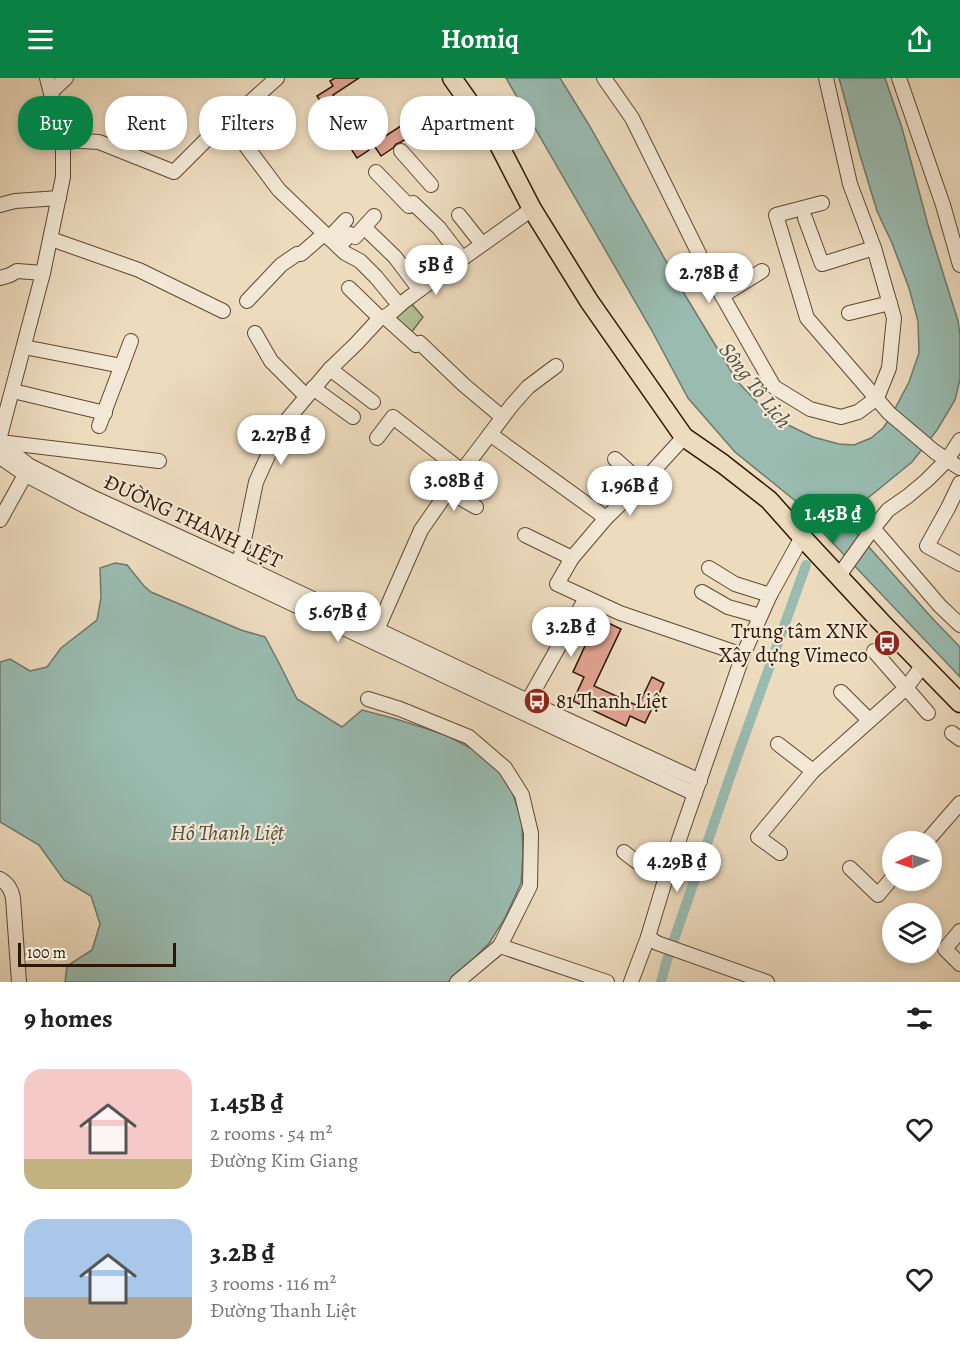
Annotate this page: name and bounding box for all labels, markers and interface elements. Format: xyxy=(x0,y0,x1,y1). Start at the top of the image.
text: Homiq xyxy=(441,21,519,57)
icon: menu xyxy=(24,23,57,56)
icon: share xyxy=(903,23,936,56)
chip: Buy xyxy=(18,96,93,150)
chip: Rent xyxy=(105,96,187,150)
chip: Filters xyxy=(199,96,296,150)
chip: New xyxy=(308,96,388,150)
chip: Apartment xyxy=(400,96,535,150)
pin: 5B ₫ xyxy=(400,245,472,296)
text: 5B ₫ xyxy=(419,251,453,278)
pin: 2.78B ₫ xyxy=(654,253,764,304)
text: 2.78B ₫ xyxy=(679,259,739,286)
water label: Sông Tô Lịch xyxy=(712,336,798,435)
pin: 2.27B ₫ xyxy=(226,415,336,466)
text: 2.27B ₫ xyxy=(251,421,311,448)
pin: 3.08B ₫ xyxy=(399,461,509,512)
pin: 1.96B ₫ xyxy=(575,466,685,517)
street label: ĐƯỜNG THANH LIỆT xyxy=(99,467,287,575)
text: 3.08B ₫ xyxy=(424,467,484,494)
text: 1.96B ₫ xyxy=(601,472,659,499)
pin: 1.45B ₫ xyxy=(778,494,888,545)
text: 1.45B ₫ xyxy=(805,500,861,527)
pin: 5.67B ₫ xyxy=(283,592,393,643)
text: 5.67B ₫ xyxy=(309,598,367,625)
pin: 3.2B ₫ xyxy=(522,607,620,658)
text: 3.2B ₫ xyxy=(546,613,596,640)
place label: Trung tâm XNK Xây dựng Vimeco xyxy=(719,617,868,669)
bus stop icon: Trung tâm XNK Xây dựng Vimeco xyxy=(872,628,902,658)
bus stop icon: 81 Thanh Liệt xyxy=(522,686,552,716)
place label: 81 Thanh Liệt xyxy=(556,687,668,715)
water label: Hồ Thanh Liệt xyxy=(170,818,284,848)
north arrow xyxy=(882,831,942,891)
map controls xyxy=(882,831,942,963)
pin: 4.29B ₫ xyxy=(622,842,732,893)
text: 4.29B ₫ xyxy=(647,848,707,875)
button: layers xyxy=(882,903,942,963)
scale bar xyxy=(18,940,176,968)
text: 100 m xyxy=(27,942,66,964)
text: 9 homes xyxy=(24,1001,113,1036)
icon: filters xyxy=(903,1002,936,1035)
text: 1.45B ₫ xyxy=(210,1085,284,1120)
icon: home xyxy=(72,1093,144,1165)
icon: heart xyxy=(903,1113,936,1146)
text: 2 rooms · 54 m² xyxy=(210,1120,332,1147)
text: Đường Kim Giang xyxy=(210,1147,358,1174)
text: 3.2B ₫ xyxy=(210,1235,275,1270)
icon: home xyxy=(72,1243,144,1315)
icon: heart xyxy=(903,1263,936,1296)
text: 3 rooms · 116 m² xyxy=(210,1270,336,1297)
text: Đường Thanh Liệt xyxy=(210,1297,357,1324)

